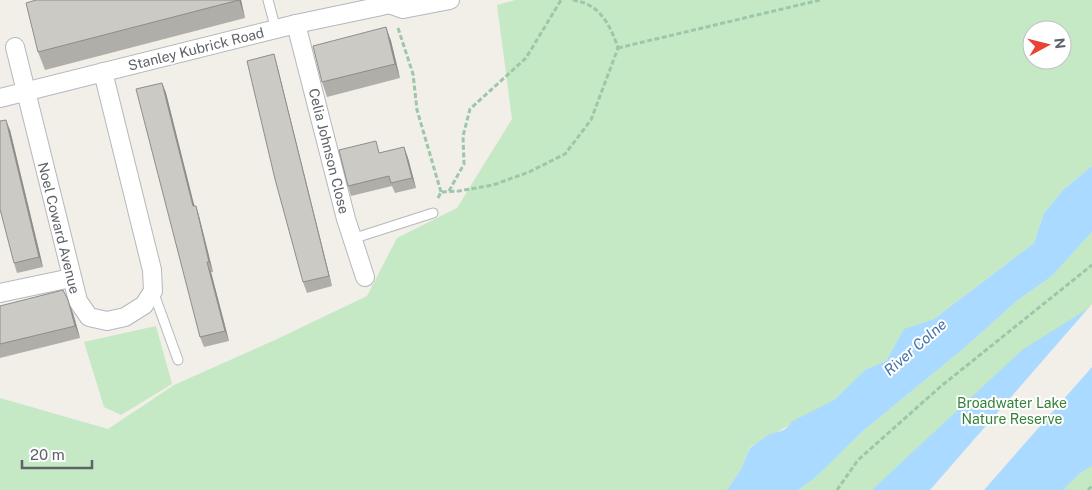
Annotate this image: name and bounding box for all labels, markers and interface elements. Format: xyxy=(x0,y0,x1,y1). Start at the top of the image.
north arrow xyxy=(1022,20,1072,70)
street label: Stanley Kubrick Road xyxy=(126,24,266,74)
text: N xyxy=(1051,37,1069,50)
street label: Celia Johnson Close xyxy=(306,87,352,215)
street label: Noel Coward Avenue xyxy=(35,161,83,296)
water label: River Colne xyxy=(880,315,950,379)
park label: Broadwater Lake Nature Reserve xyxy=(957,395,1067,427)
scale bar xyxy=(22,438,92,470)
text: 20 m xyxy=(30,446,65,463)

